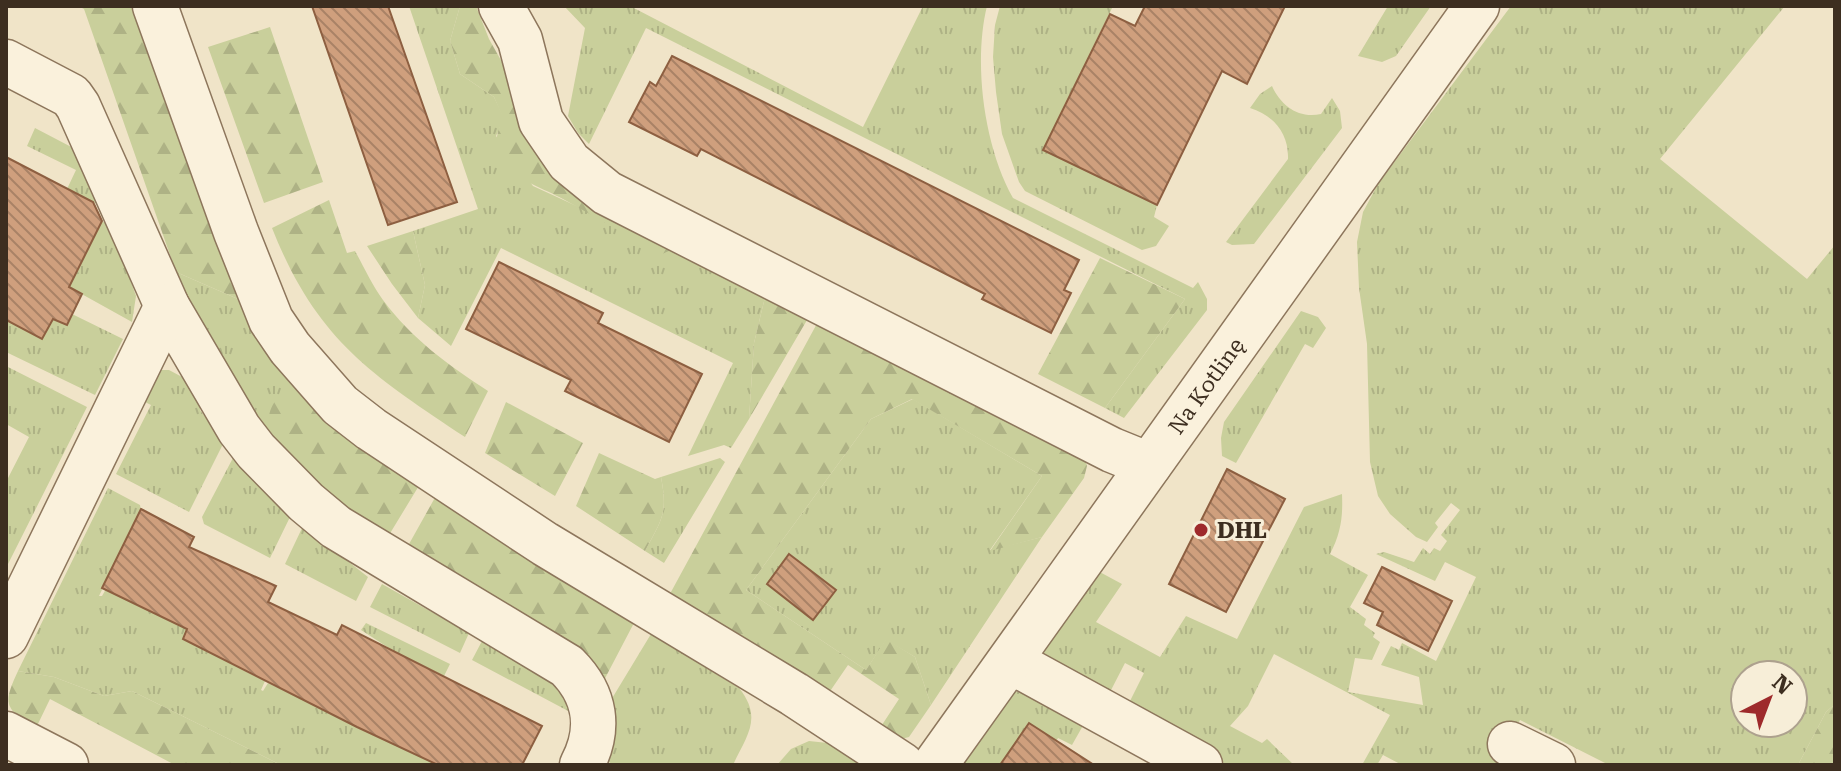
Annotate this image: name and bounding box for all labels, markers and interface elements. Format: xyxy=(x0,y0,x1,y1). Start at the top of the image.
street label: Na Kotlinę xyxy=(1163,333,1249,439)
place label: DHL xyxy=(1217,518,1267,543)
marker: DHL xyxy=(1192,521,1210,539)
north arrow xyxy=(1729,659,1809,739)
text: N xyxy=(1767,670,1797,700)

